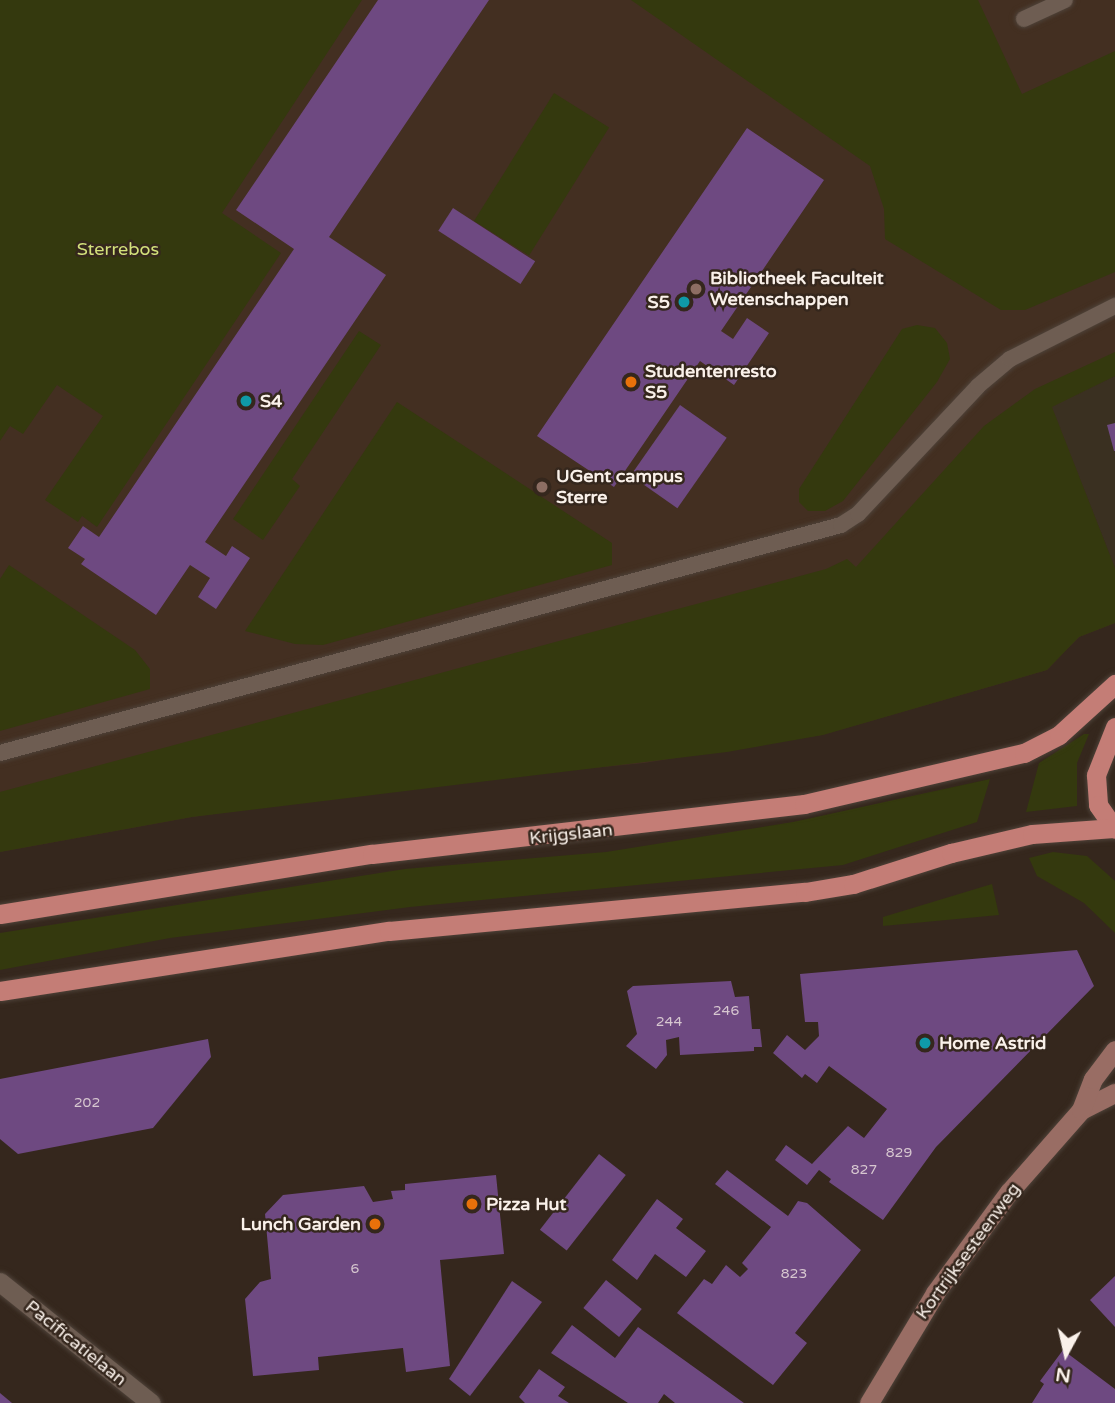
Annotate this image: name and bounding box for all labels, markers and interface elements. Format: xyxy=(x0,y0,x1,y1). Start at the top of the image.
park label: Sterrebos xyxy=(77,238,159,260)
place label: Bibliotheek Faculteit Wetenschappen xyxy=(710,268,884,310)
marker: Bibliotheek Faculteit Wetenschappen xyxy=(688,281,704,297)
place label: S5 xyxy=(648,291,670,313)
marker: S5 xyxy=(676,294,692,310)
place label: Studentenresto S5 xyxy=(645,361,777,404)
marker: Studentenresto S5 xyxy=(623,374,639,390)
place label: S4 xyxy=(260,390,282,412)
marker: S4 xyxy=(238,393,254,409)
place label: UGent campus Sterre xyxy=(556,466,683,508)
marker: UGent campus Sterre xyxy=(534,479,550,495)
street label: Krijgslaan xyxy=(528,819,614,849)
house number: 246 xyxy=(713,1003,739,1019)
house number: 244 xyxy=(656,1014,682,1030)
place label: Home Astrid xyxy=(939,1032,1046,1054)
marker: Home Astrid xyxy=(917,1035,933,1051)
house number: 202 xyxy=(74,1095,100,1111)
house number: 829 xyxy=(886,1145,912,1161)
house number: 827 xyxy=(851,1162,877,1178)
street label: Kortrijksesteenweg xyxy=(911,1179,1025,1323)
place label: Pizza Hut xyxy=(486,1193,566,1215)
marker: Pizza Hut xyxy=(464,1196,480,1212)
place label: Lunch Garden xyxy=(241,1213,361,1235)
marker: Lunch Garden xyxy=(367,1216,383,1232)
house number: 6 xyxy=(351,1261,359,1277)
house number: 823 xyxy=(781,1266,807,1282)
street label: Pacificatielaan xyxy=(21,1296,131,1390)
north arrow xyxy=(1031,1319,1101,1389)
text: N xyxy=(1054,1363,1072,1387)

